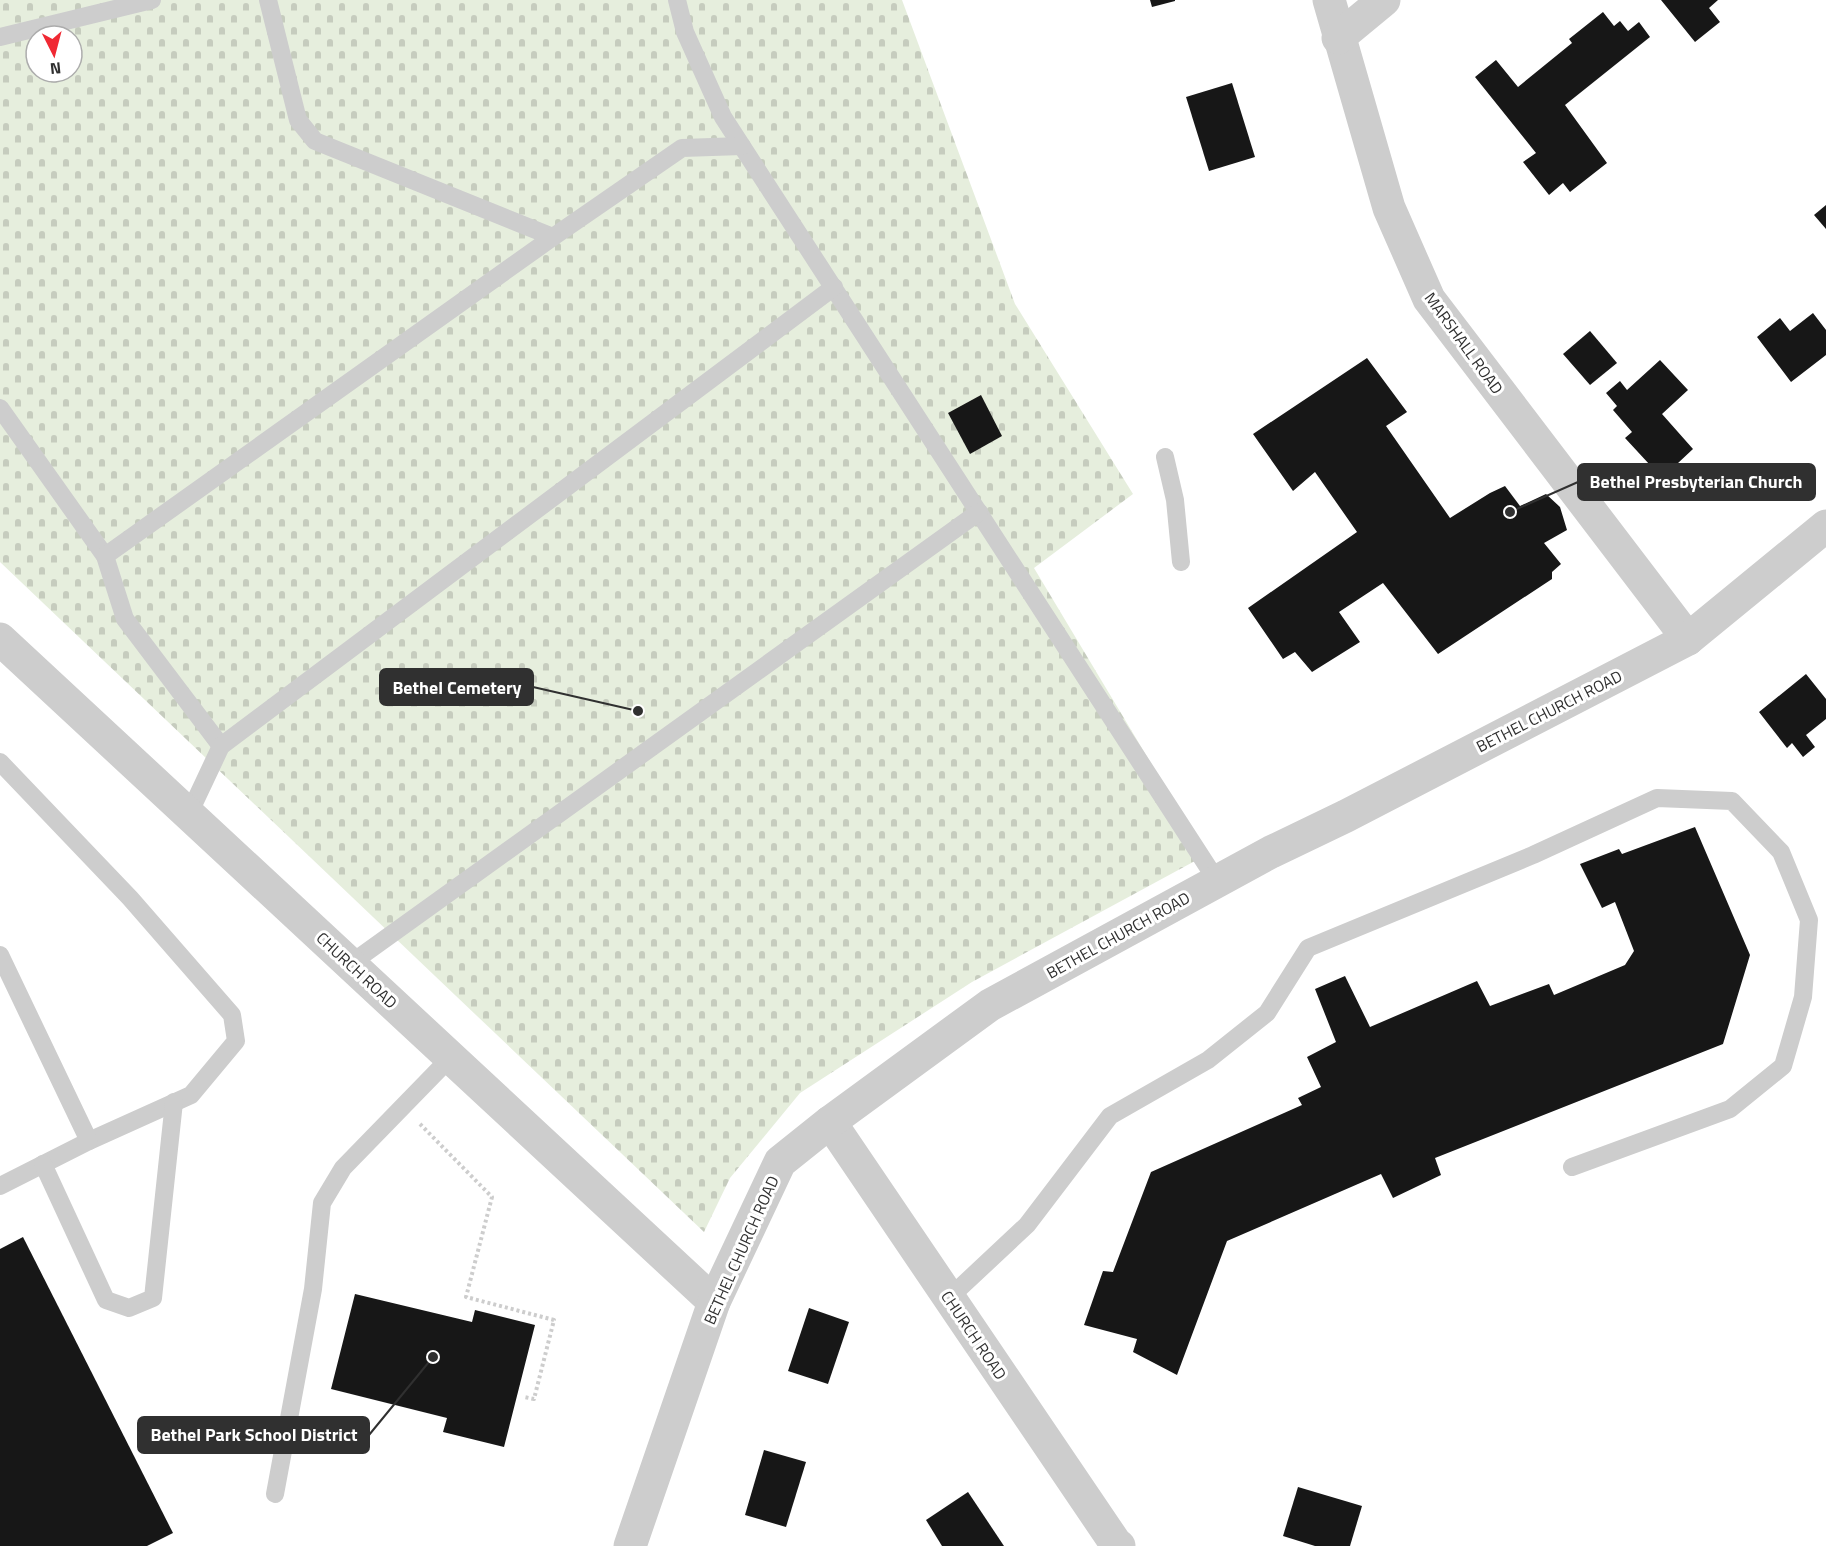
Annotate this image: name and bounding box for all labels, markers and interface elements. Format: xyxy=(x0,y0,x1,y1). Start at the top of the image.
north arrow xyxy=(24,24,84,84)
text: N xyxy=(49,56,62,81)
street label: MARSHALL ROAD xyxy=(1419,287,1509,399)
callout: Bethel Presbyterian Church xyxy=(1578,464,1815,500)
text: Bethel Presbyterian Church xyxy=(1590,468,1802,495)
street label: BETHEL CHURCH ROAD xyxy=(1472,664,1626,758)
callout: Bethel Cemetery xyxy=(380,669,533,705)
text: Bethel Cemetery xyxy=(392,674,522,701)
street label: BETHEL CHURCH ROAD xyxy=(1042,886,1194,984)
street label: CHURCH ROAD xyxy=(311,926,403,1014)
street label: BETHEL CHURCH ROAD xyxy=(697,1172,785,1328)
street label: CHURCH ROAD xyxy=(935,1286,1013,1384)
callout: Bethel Park School District xyxy=(138,1417,369,1453)
text: Bethel Park School District xyxy=(150,1421,358,1448)

